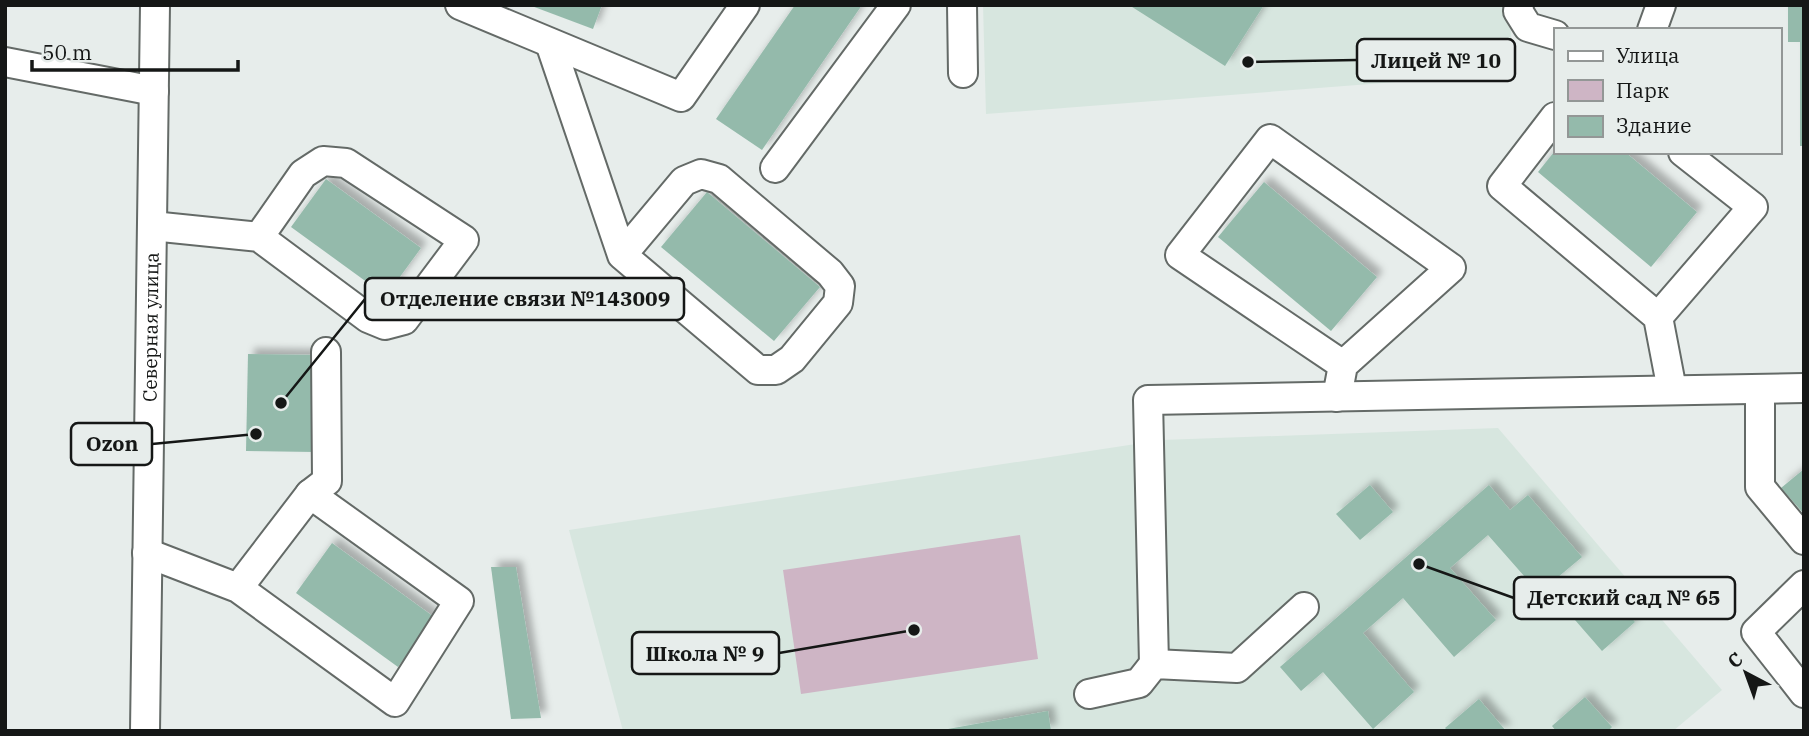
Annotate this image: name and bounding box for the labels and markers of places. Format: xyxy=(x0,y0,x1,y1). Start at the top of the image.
callout: Лицей № 10 xyxy=(1357,39,1515,81)
callout: Отделение связи №143009 xyxy=(365,278,684,320)
callout: Ozon xyxy=(71,423,152,465)
callout: Детский сад № 65 xyxy=(1514,577,1735,619)
callout: Школа № 9 xyxy=(632,632,779,674)

